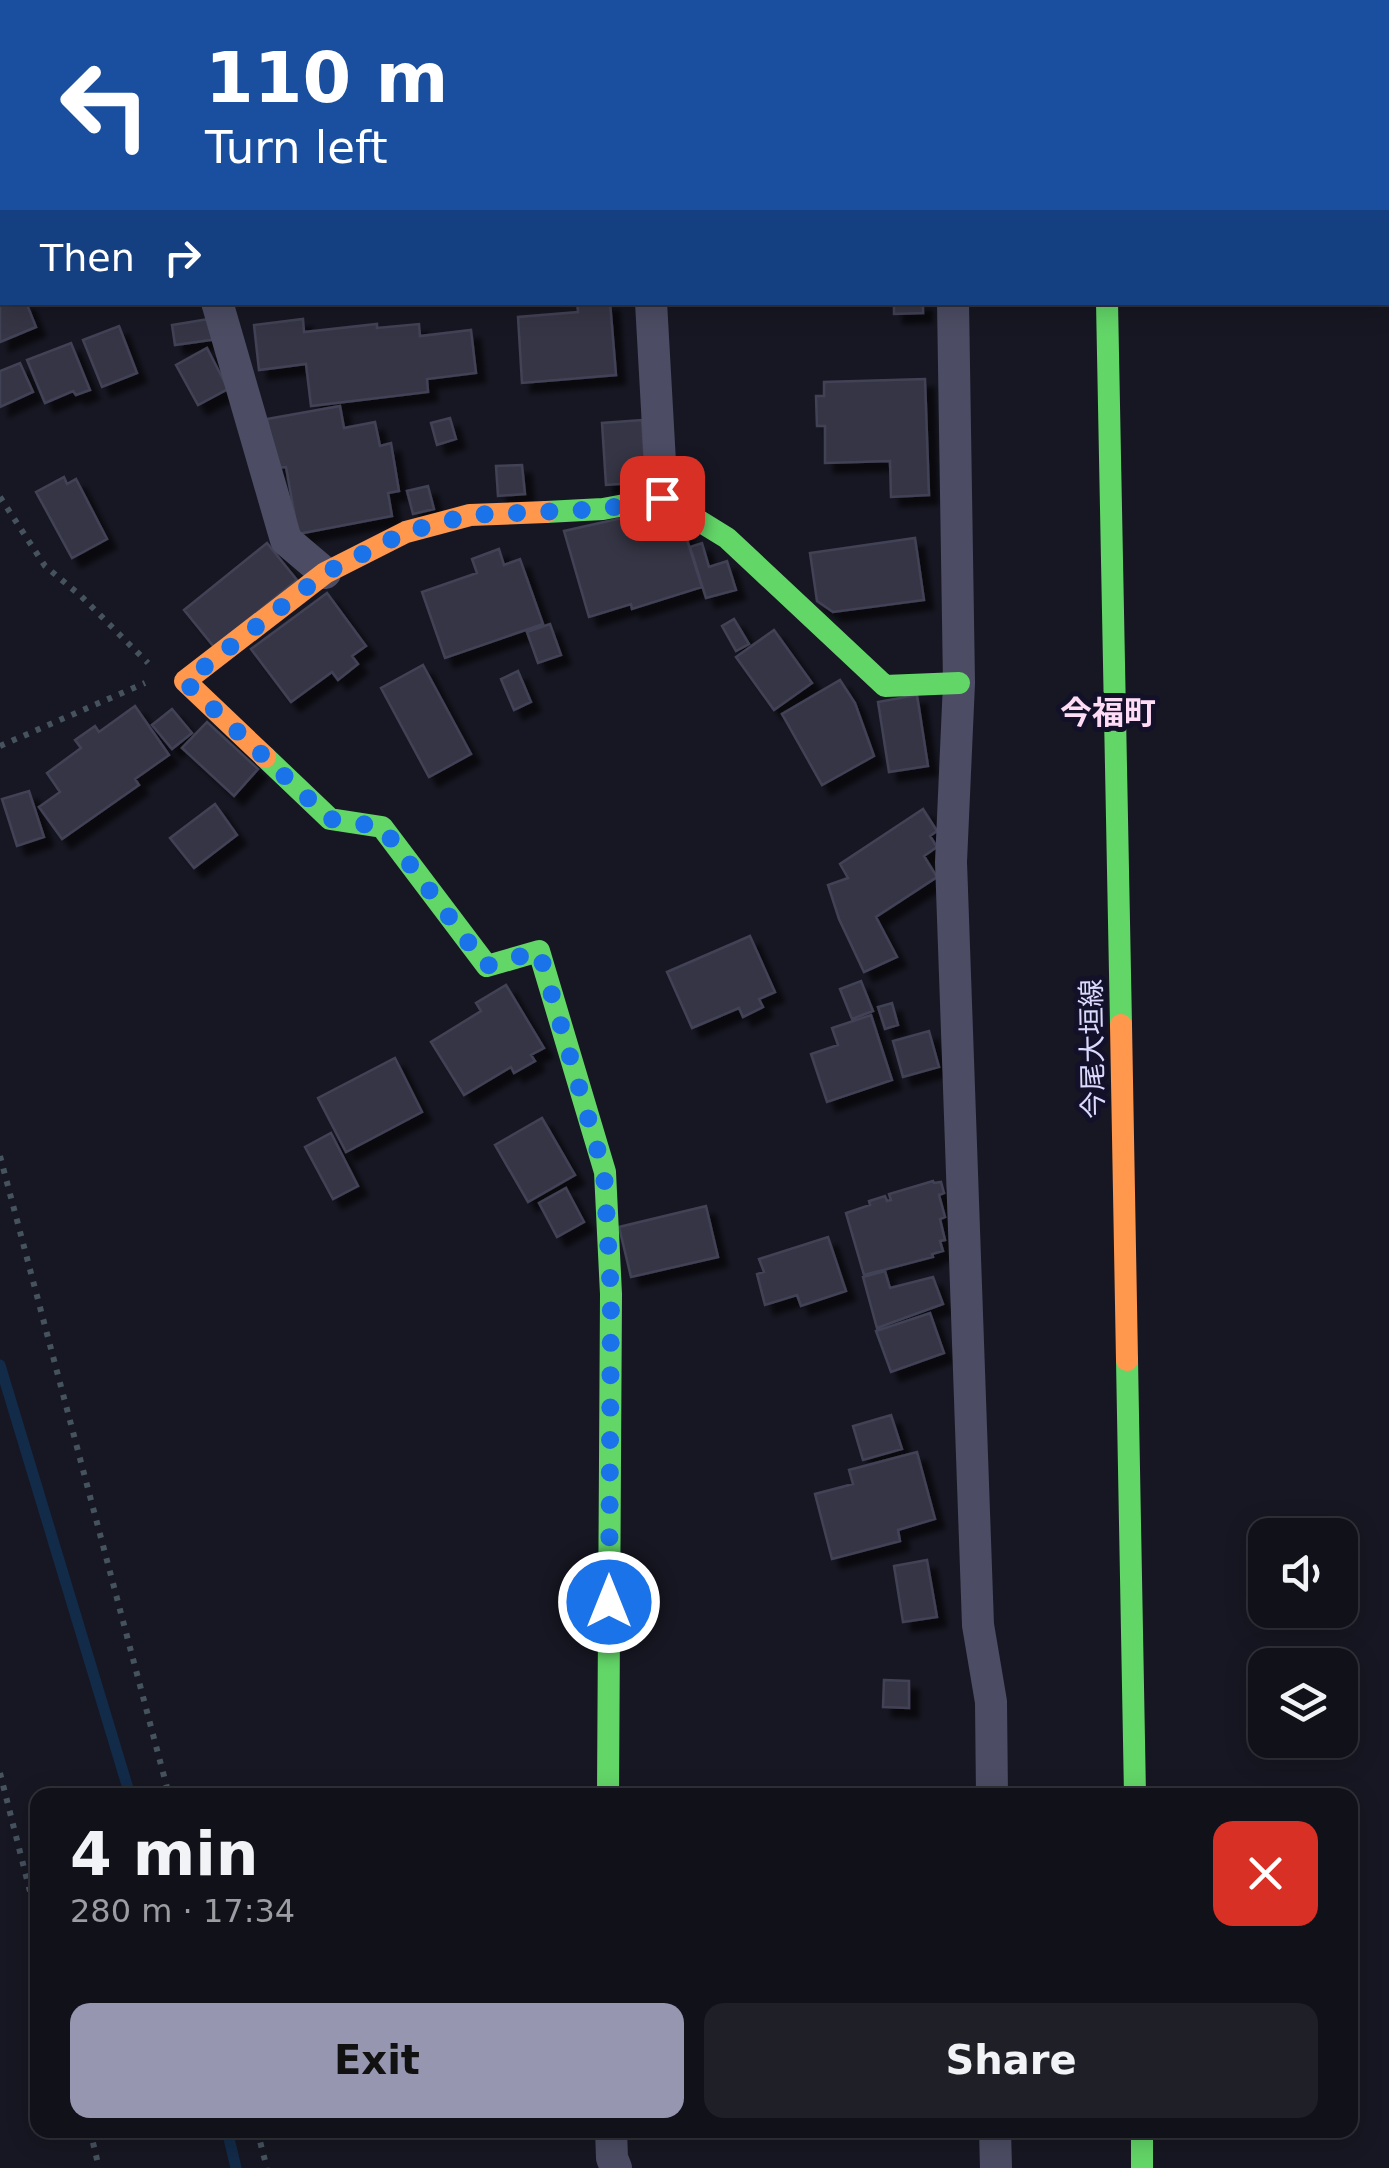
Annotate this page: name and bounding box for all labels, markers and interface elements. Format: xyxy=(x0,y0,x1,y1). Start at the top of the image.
text: 110 m xyxy=(205,37,448,119)
icon: left xyxy=(40,40,170,170)
text: Turn left xyxy=(205,121,388,174)
icon: right xyxy=(155,230,210,285)
text: Then xyxy=(40,236,135,280)
pin xyxy=(620,456,705,541)
icon: arrive xyxy=(635,471,690,526)
district label: 今福町 xyxy=(1060,694,1156,732)
street label: 今尾大垣線 xyxy=(1075,979,1110,1119)
map controls xyxy=(1248,1518,1358,1758)
button: sound xyxy=(1248,1518,1358,1628)
position arrow xyxy=(557,1550,661,1654)
button: layers xyxy=(1248,1648,1358,1758)
text: 4 min xyxy=(70,1819,258,1889)
button: close xyxy=(1213,1821,1318,1926)
text: 280 m · 17:34 xyxy=(70,1892,295,1930)
button: Exit xyxy=(70,2003,684,2118)
button: Share xyxy=(704,2003,1318,2118)

